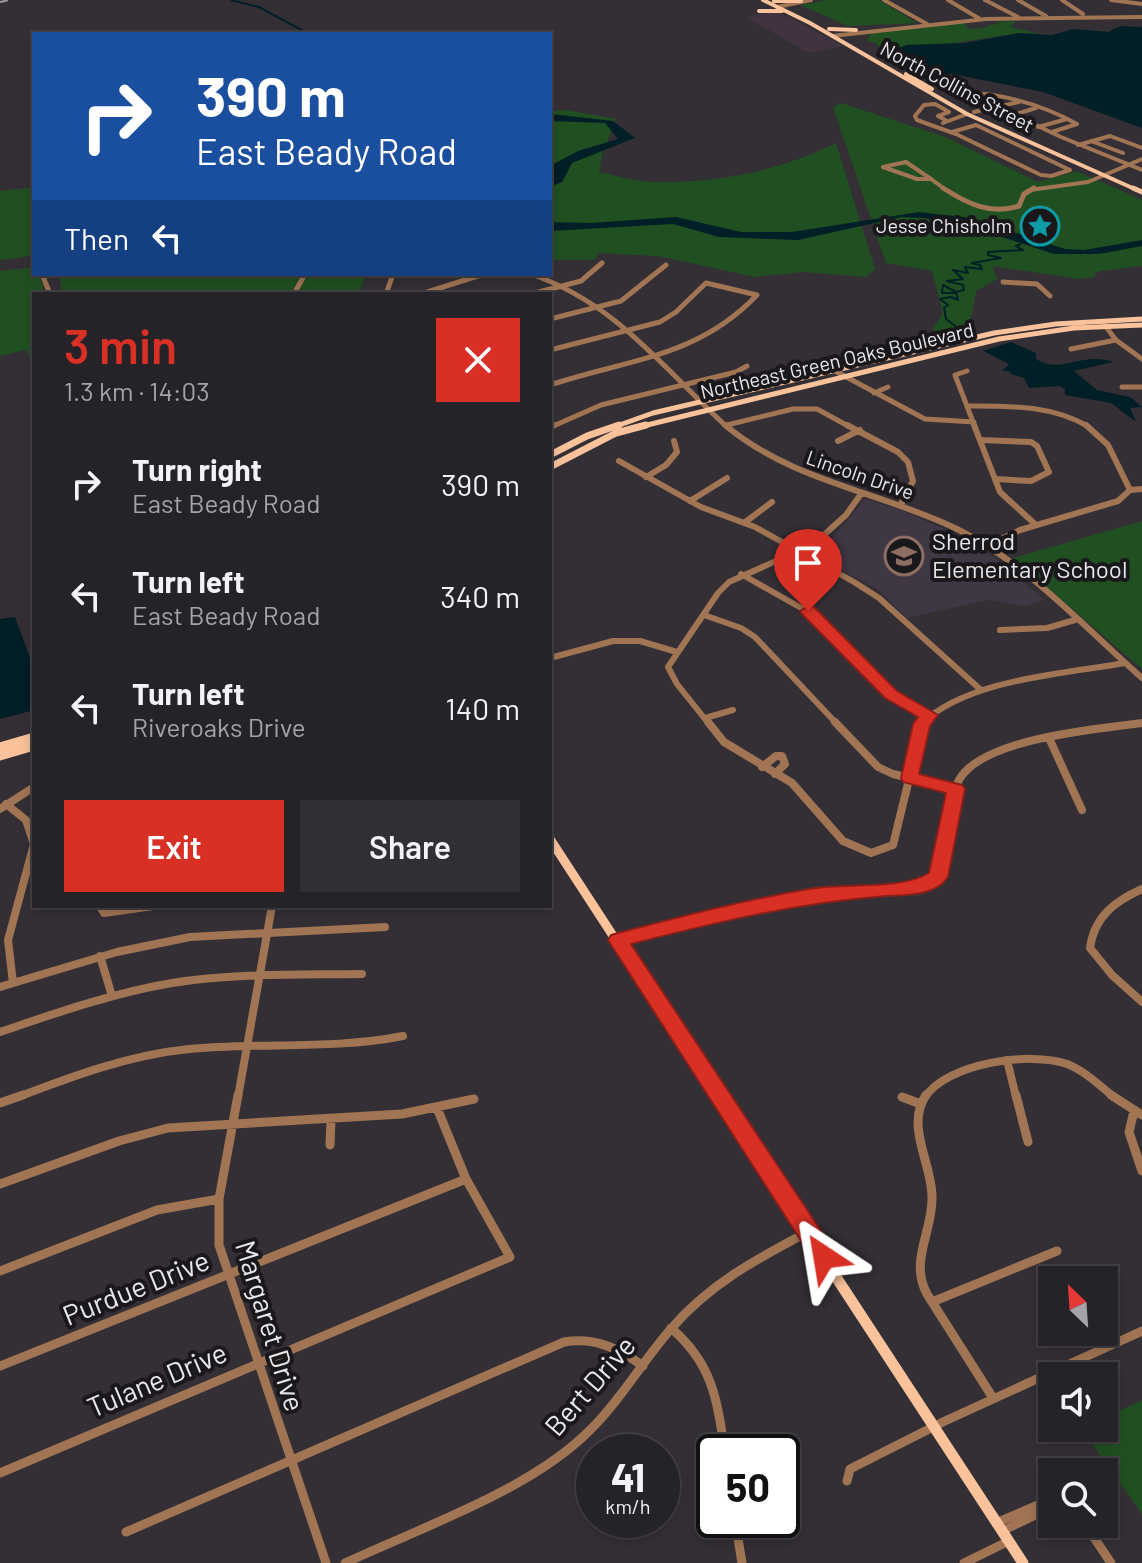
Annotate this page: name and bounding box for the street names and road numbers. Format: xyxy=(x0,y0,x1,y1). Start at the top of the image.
street label: North Collins Street xyxy=(877,36,1038,137)
street label: Northeast Green Oaks Boulevard xyxy=(698,317,976,403)
street label: Lincoln Drive xyxy=(803,444,917,504)
street label: Margaret Drive xyxy=(229,1236,313,1415)
street label: Purdue Drive xyxy=(57,1242,214,1332)
street label: Bert Drive xyxy=(537,1328,642,1442)
street label: Tulane Drive xyxy=(82,1334,232,1424)

